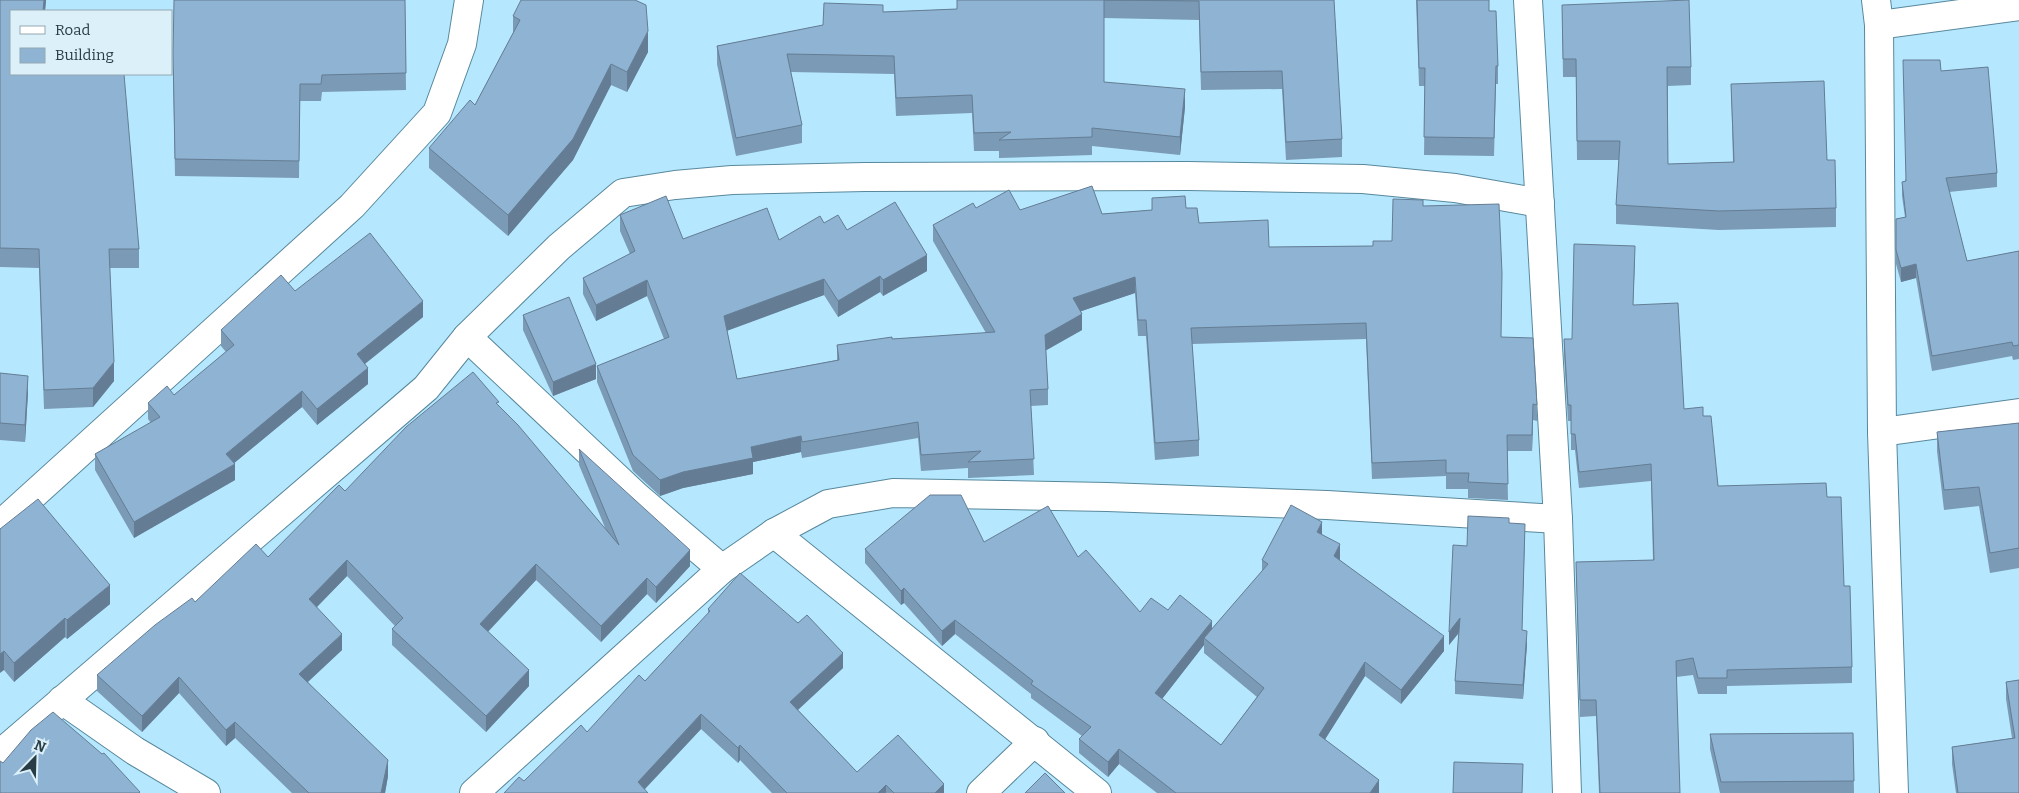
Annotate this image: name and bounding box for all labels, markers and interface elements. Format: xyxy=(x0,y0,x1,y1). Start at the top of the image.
legend xyxy=(10,10,172,75)
text: Road xyxy=(55,21,90,39)
text: Building xyxy=(55,46,114,64)
north arrow xyxy=(10,733,60,783)
text: N xyxy=(32,737,48,757)

